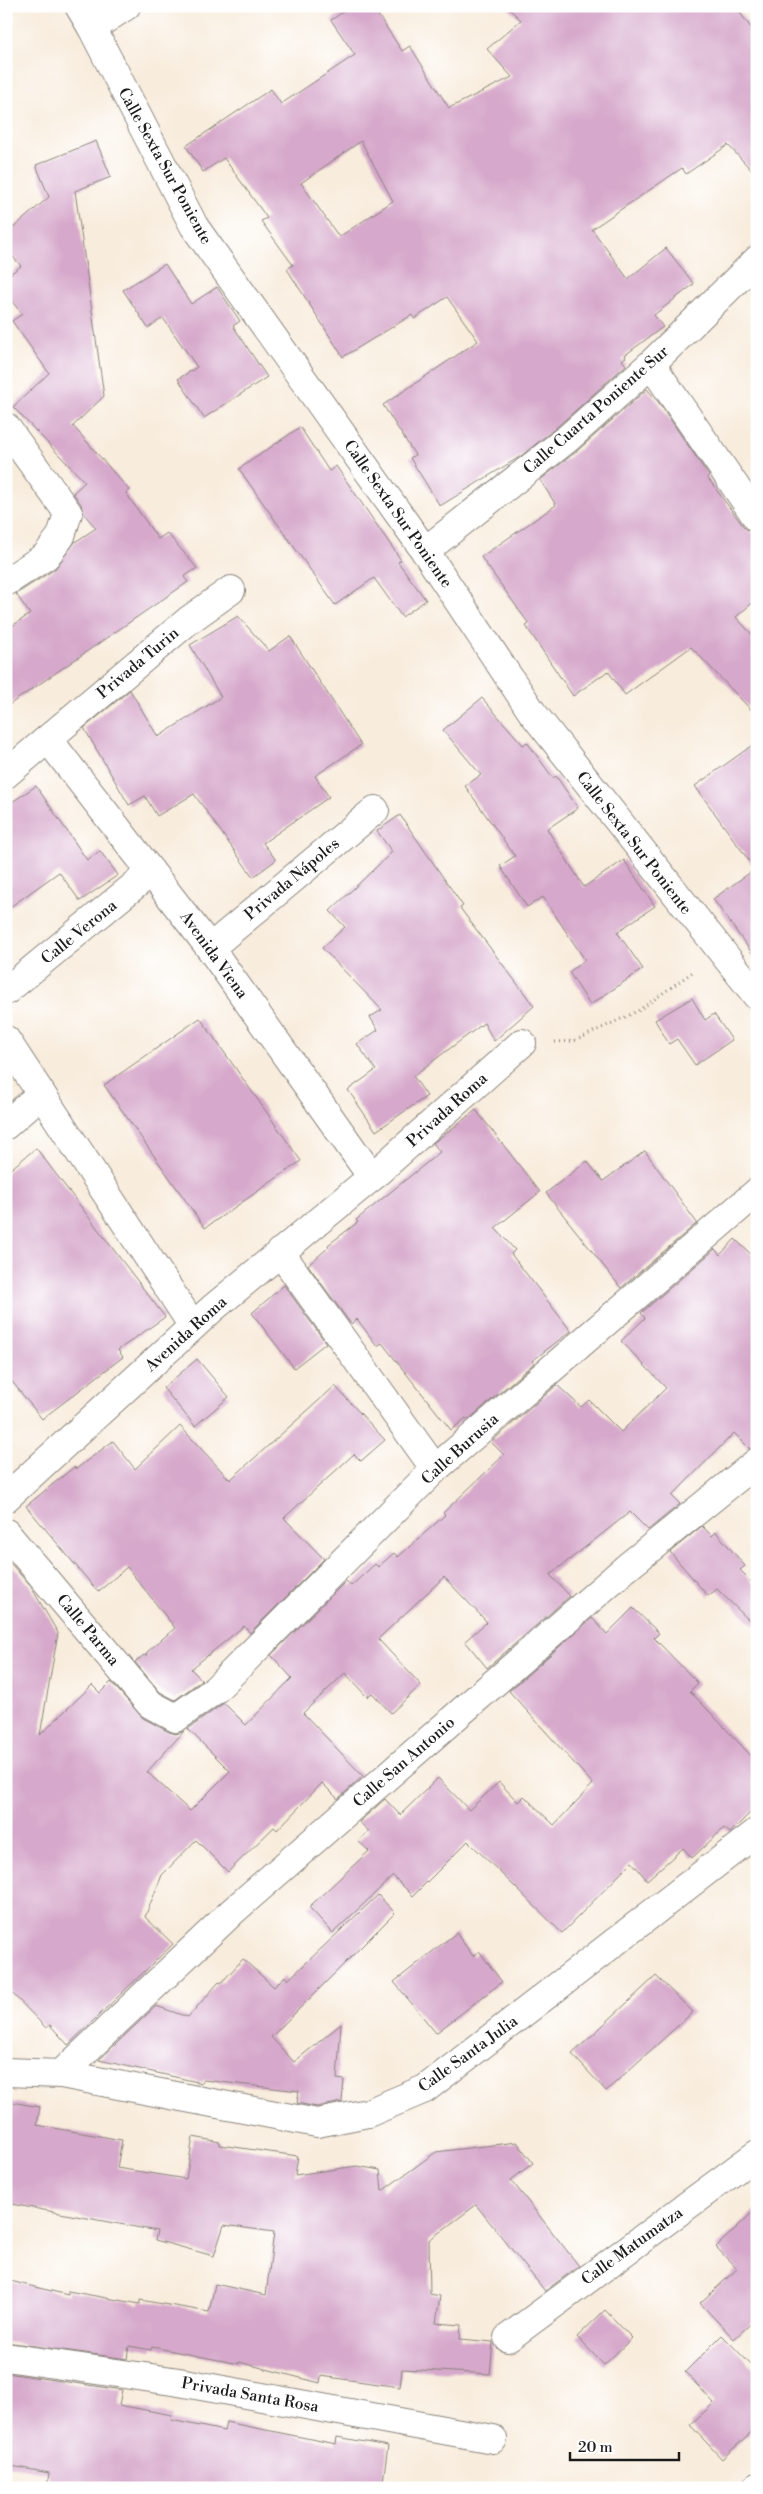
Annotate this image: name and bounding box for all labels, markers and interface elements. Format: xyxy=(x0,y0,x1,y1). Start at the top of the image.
street label: Calle Sexta Sur Poniente xyxy=(114,84,216,248)
street label: Calle Cuarta Poniente Sur xyxy=(519,341,673,479)
street label: Calle Sexta Sur Poniente xyxy=(339,436,457,592)
street label: Privada Turin xyxy=(93,623,183,703)
street label: Calle Sexta Sur Poniente xyxy=(572,768,696,918)
street label: Privada Nápoles xyxy=(240,833,344,925)
street label: Calle Verona xyxy=(37,895,122,969)
street label: Avenida Viena xyxy=(175,907,253,1003)
street label: Privada Roma xyxy=(402,1068,492,1152)
street label: Avenida Roma xyxy=(140,1291,232,1377)
street label: Calle Burusia xyxy=(417,1408,503,1489)
street label: Calle Parma xyxy=(52,1590,124,1671)
street label: Calle San Antonio xyxy=(349,1712,459,1812)
street label: Calle Santa Julia xyxy=(414,2011,522,2097)
street label: Calle Matumatza xyxy=(577,2202,687,2290)
street label: Privada Santa Rosa xyxy=(180,2373,321,2417)
scale bar xyxy=(570,2429,679,2461)
text: 20 m xyxy=(578,2438,613,2457)

